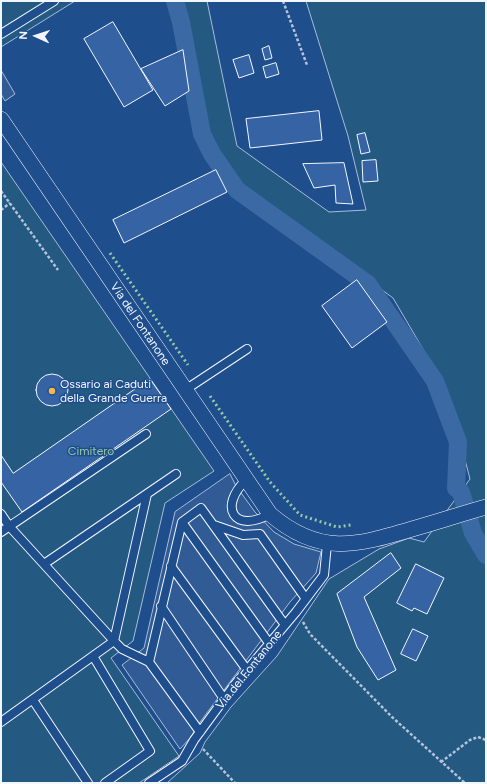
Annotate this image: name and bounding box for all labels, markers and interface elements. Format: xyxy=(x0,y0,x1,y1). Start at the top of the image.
north arrow xyxy=(16,16,56,56)
text: N xyxy=(17,31,30,40)
street label: Via del Fontanone xyxy=(107,280,173,368)
place label: Ossario ai Caduti della Grande Guerra xyxy=(60,377,167,405)
marker: Ossario ai Caduti della Grande Guerra xyxy=(47,386,57,396)
park label: Cimitero xyxy=(68,444,114,458)
street label: Via del Fontanone xyxy=(213,628,285,712)

